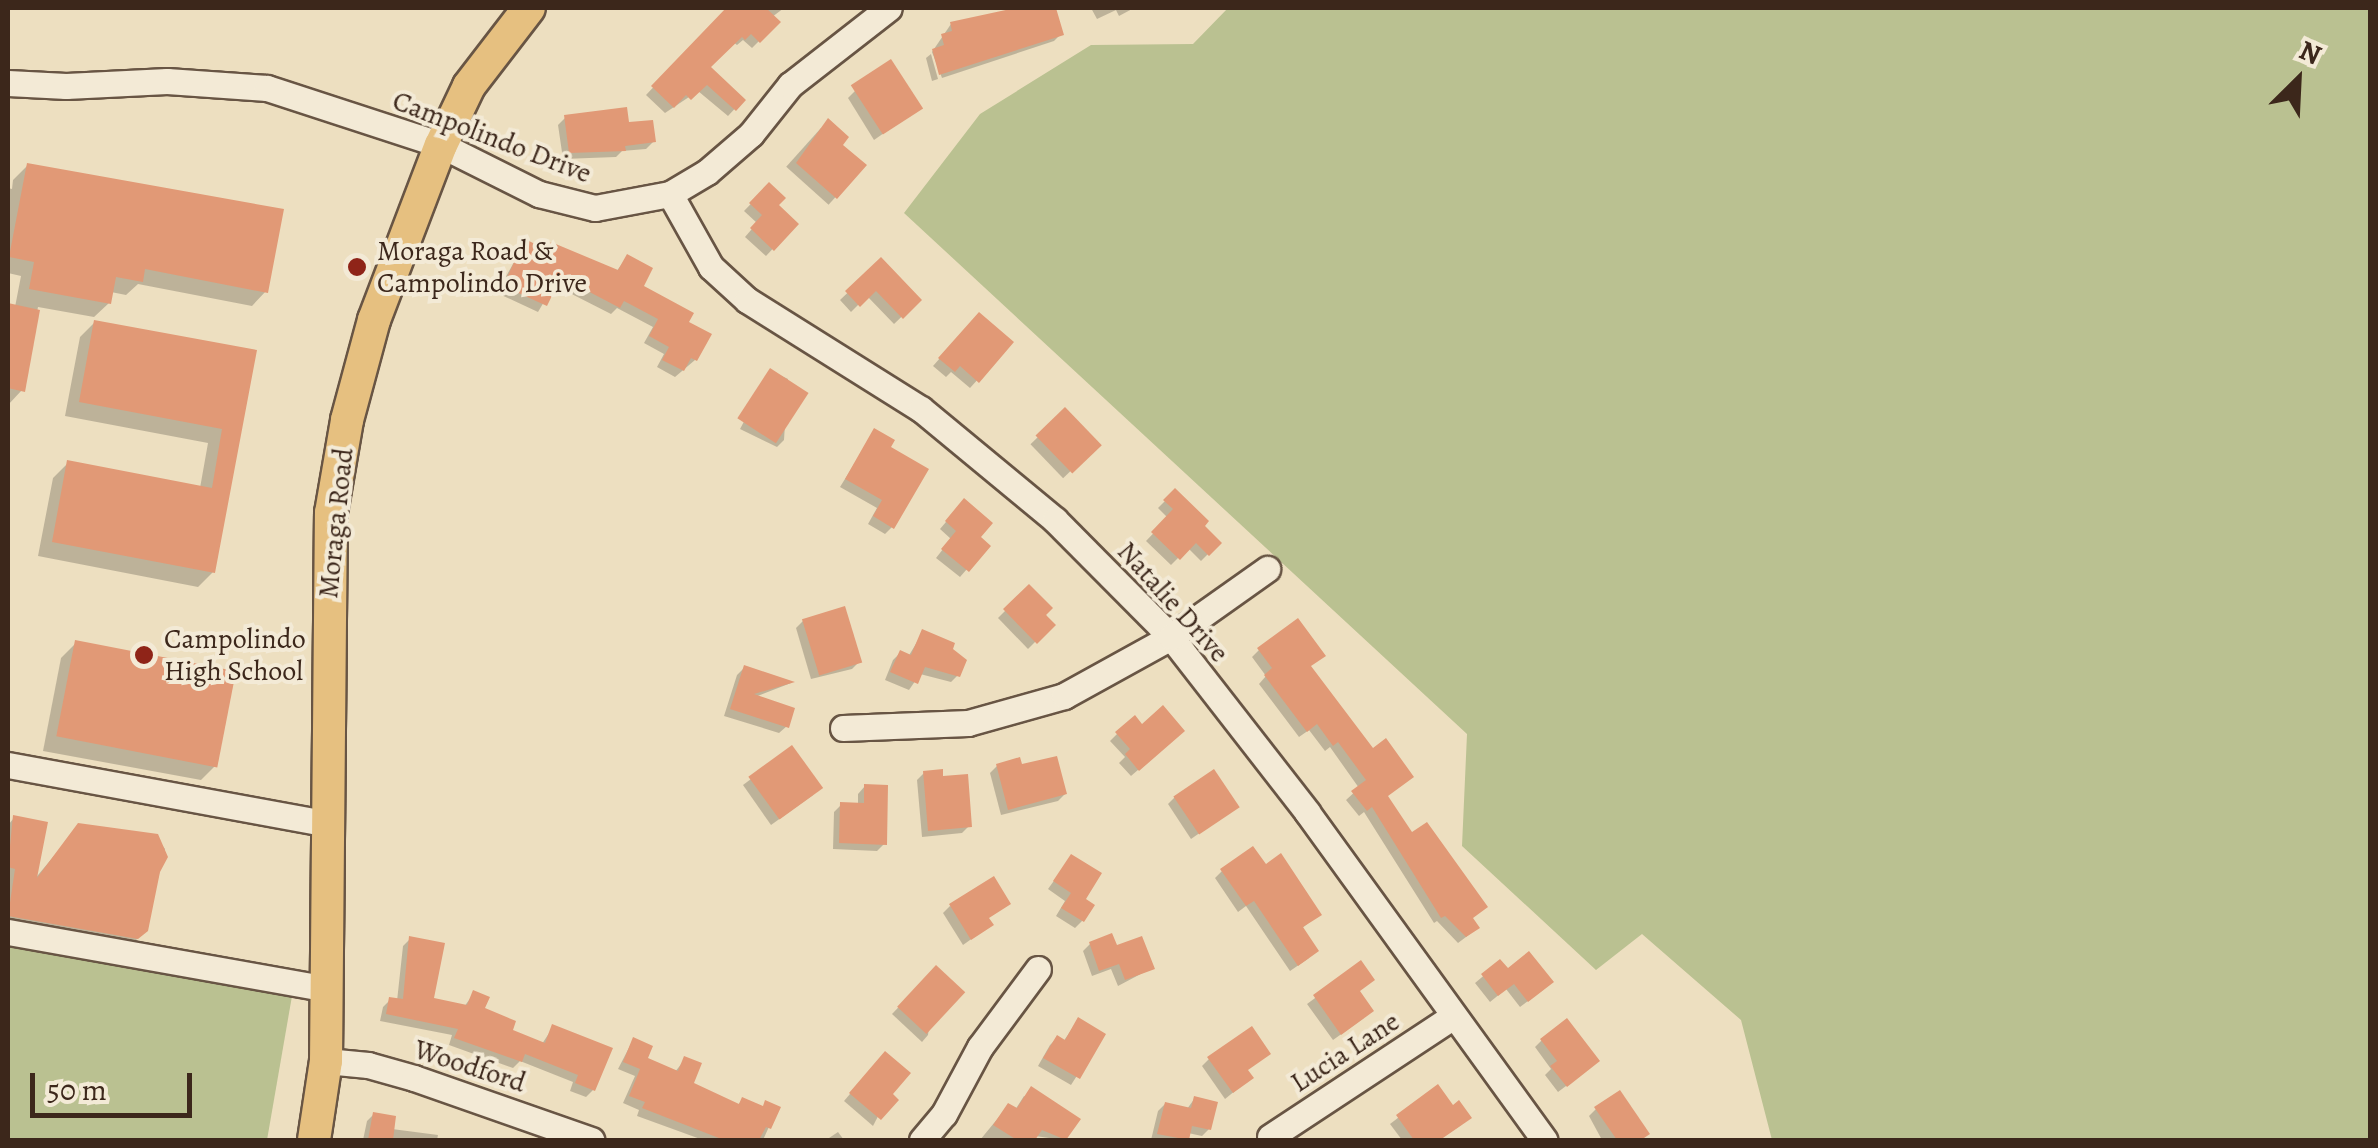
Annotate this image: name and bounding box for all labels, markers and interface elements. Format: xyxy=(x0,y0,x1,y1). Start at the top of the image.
north arrow xyxy=(2248,30,2348,130)
text: N xyxy=(2293,31,2327,74)
street label: Campolindo Drive xyxy=(388,84,596,190)
place label: Moraga Road & Campolindo Drive xyxy=(377,234,587,300)
marker: Moraga Road & Campolindo Drive xyxy=(346,256,368,278)
street label: Moraga Road xyxy=(311,446,361,600)
street label: Natalie Drive xyxy=(1110,535,1236,669)
place label: Campolindo High School xyxy=(164,622,306,688)
marker: Campolindo High School xyxy=(133,644,155,666)
street label: Lucia Lane xyxy=(1284,1004,1406,1100)
street label: Woodford xyxy=(410,1032,530,1100)
scale bar xyxy=(35,1053,198,1115)
text: 50 m xyxy=(47,1070,107,1110)

